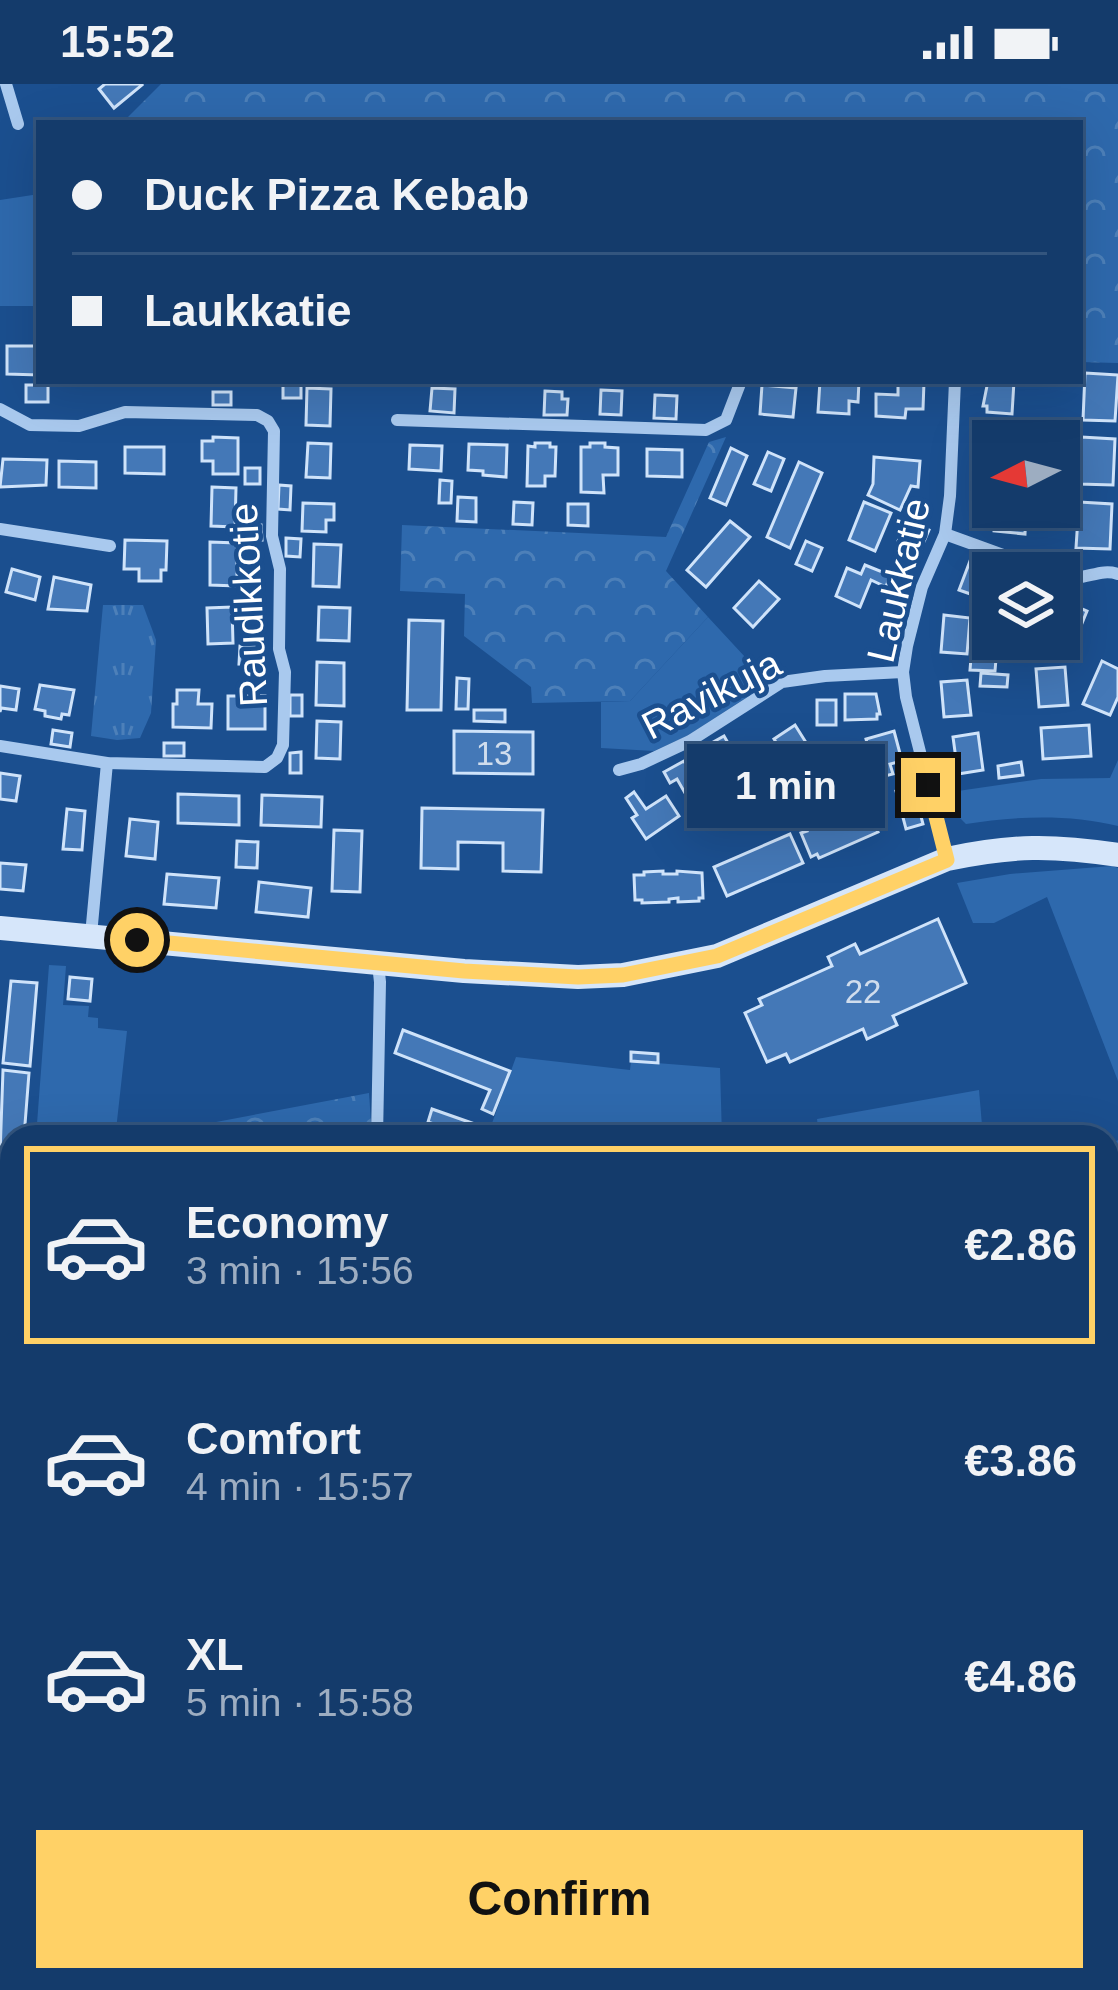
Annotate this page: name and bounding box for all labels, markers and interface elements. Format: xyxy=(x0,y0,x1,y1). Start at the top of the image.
text: 15:52 xyxy=(60,16,175,67)
text: Duck Pizza Kebab xyxy=(144,169,529,220)
text: Laukkatie xyxy=(144,285,352,336)
north arrow xyxy=(972,420,1080,528)
map controls xyxy=(972,420,1080,660)
street label: Laukkatie xyxy=(859,494,938,666)
street label: Raudikkotie xyxy=(222,502,275,708)
button: layers xyxy=(972,552,1080,660)
street label: Ravikuja xyxy=(635,641,788,748)
house number: 13 xyxy=(476,735,512,772)
callout: 1 min xyxy=(688,743,886,827)
route end xyxy=(901,758,955,812)
text: 1 min xyxy=(735,764,837,807)
route start xyxy=(110,913,164,967)
house number: 22 xyxy=(845,973,881,1010)
icon: car xyxy=(42,1191,150,1299)
text: Economy xyxy=(186,1197,389,1248)
text: €2.86 xyxy=(964,1219,1077,1270)
text: 3 min · 15:56 xyxy=(186,1249,414,1292)
icon: car xyxy=(42,1407,150,1515)
text: Comfort xyxy=(186,1413,361,1464)
text: €3.86 xyxy=(964,1435,1077,1486)
text: 4 min · 15:57 xyxy=(186,1465,414,1508)
icon: car xyxy=(42,1623,150,1731)
text: XL xyxy=(186,1629,244,1680)
text: €4.86 xyxy=(964,1651,1077,1702)
text: 5 min · 15:58 xyxy=(186,1681,414,1724)
button: Confirm xyxy=(36,1830,1083,1968)

